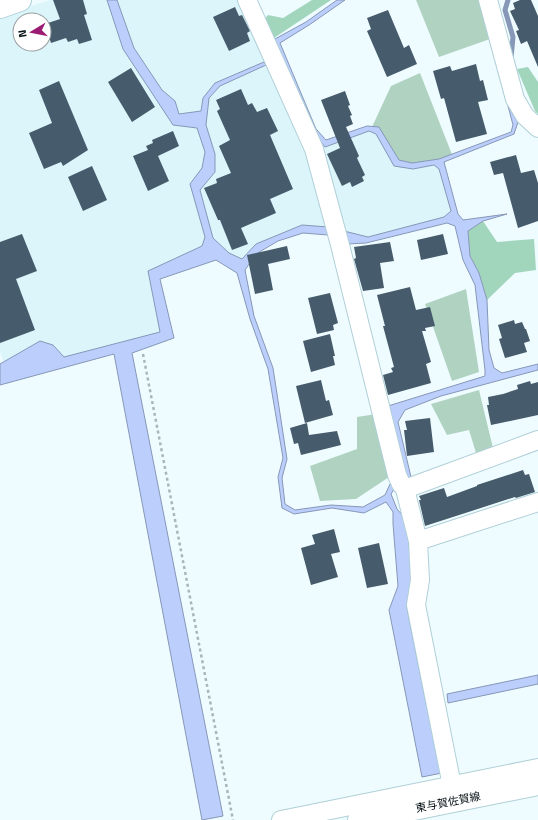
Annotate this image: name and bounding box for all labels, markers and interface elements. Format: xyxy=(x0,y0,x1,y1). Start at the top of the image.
north arrow xyxy=(12,12,52,52)
text: N xyxy=(14,29,31,39)
street label: 東与賀佐賀線 xyxy=(414,788,482,816)

